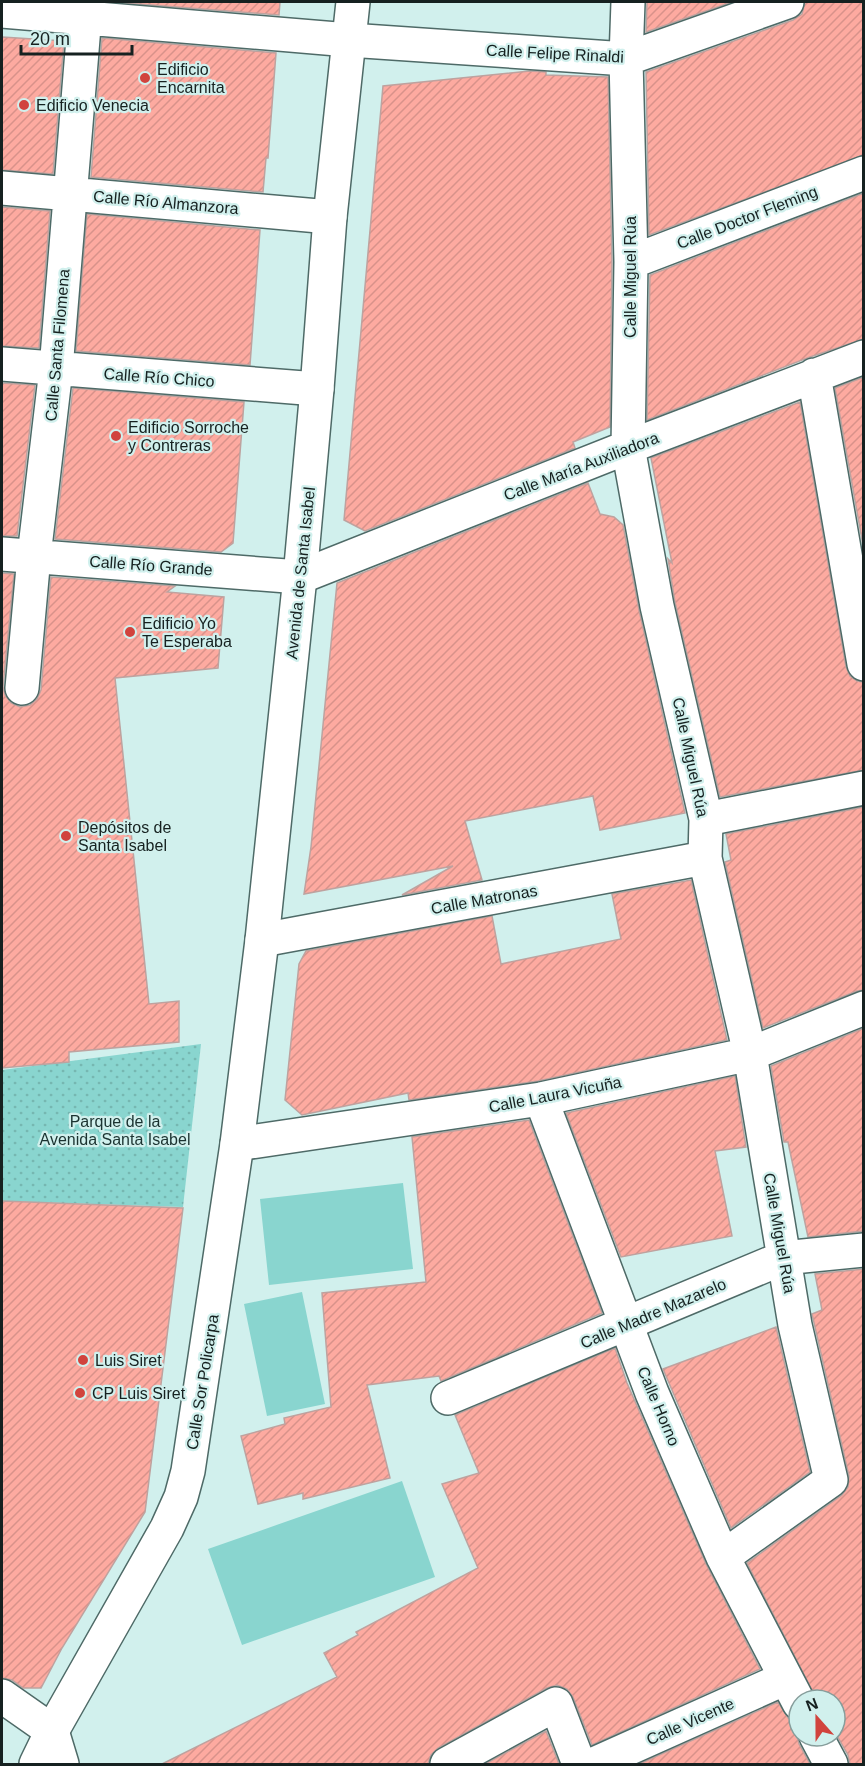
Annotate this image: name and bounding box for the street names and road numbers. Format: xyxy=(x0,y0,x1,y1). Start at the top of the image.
street label: Calle Felipe Rinaldi xyxy=(486,41,624,66)
street label: Calle Doctor Fleming xyxy=(674,183,820,252)
street label: Calle Río Almanzora xyxy=(93,188,239,217)
street label: Calle Miguel Rúa xyxy=(622,216,639,338)
street label: Calle Santa Filomena xyxy=(42,268,73,422)
street label: Calle Río Chico xyxy=(103,365,215,390)
street label: Calle María Auxiliadora xyxy=(501,429,661,504)
street label: Avenida de Santa Isabel xyxy=(283,486,318,660)
street label: Calle Río Grande xyxy=(89,553,213,578)
street label: Calle Miguel Rúa xyxy=(670,696,712,819)
street label: Calle Matronas xyxy=(430,882,539,917)
street label: Calle Laura Vicuña xyxy=(487,1073,623,1116)
street label: Calle Miguel Rúa xyxy=(761,1172,798,1295)
street label: Calle Madre Mazarelo xyxy=(578,1275,729,1352)
street label: Calle Sor Policarpa xyxy=(183,1313,222,1451)
street label: Calle Horno xyxy=(634,1364,683,1448)
street label: Calle Vicente xyxy=(644,1695,737,1748)

